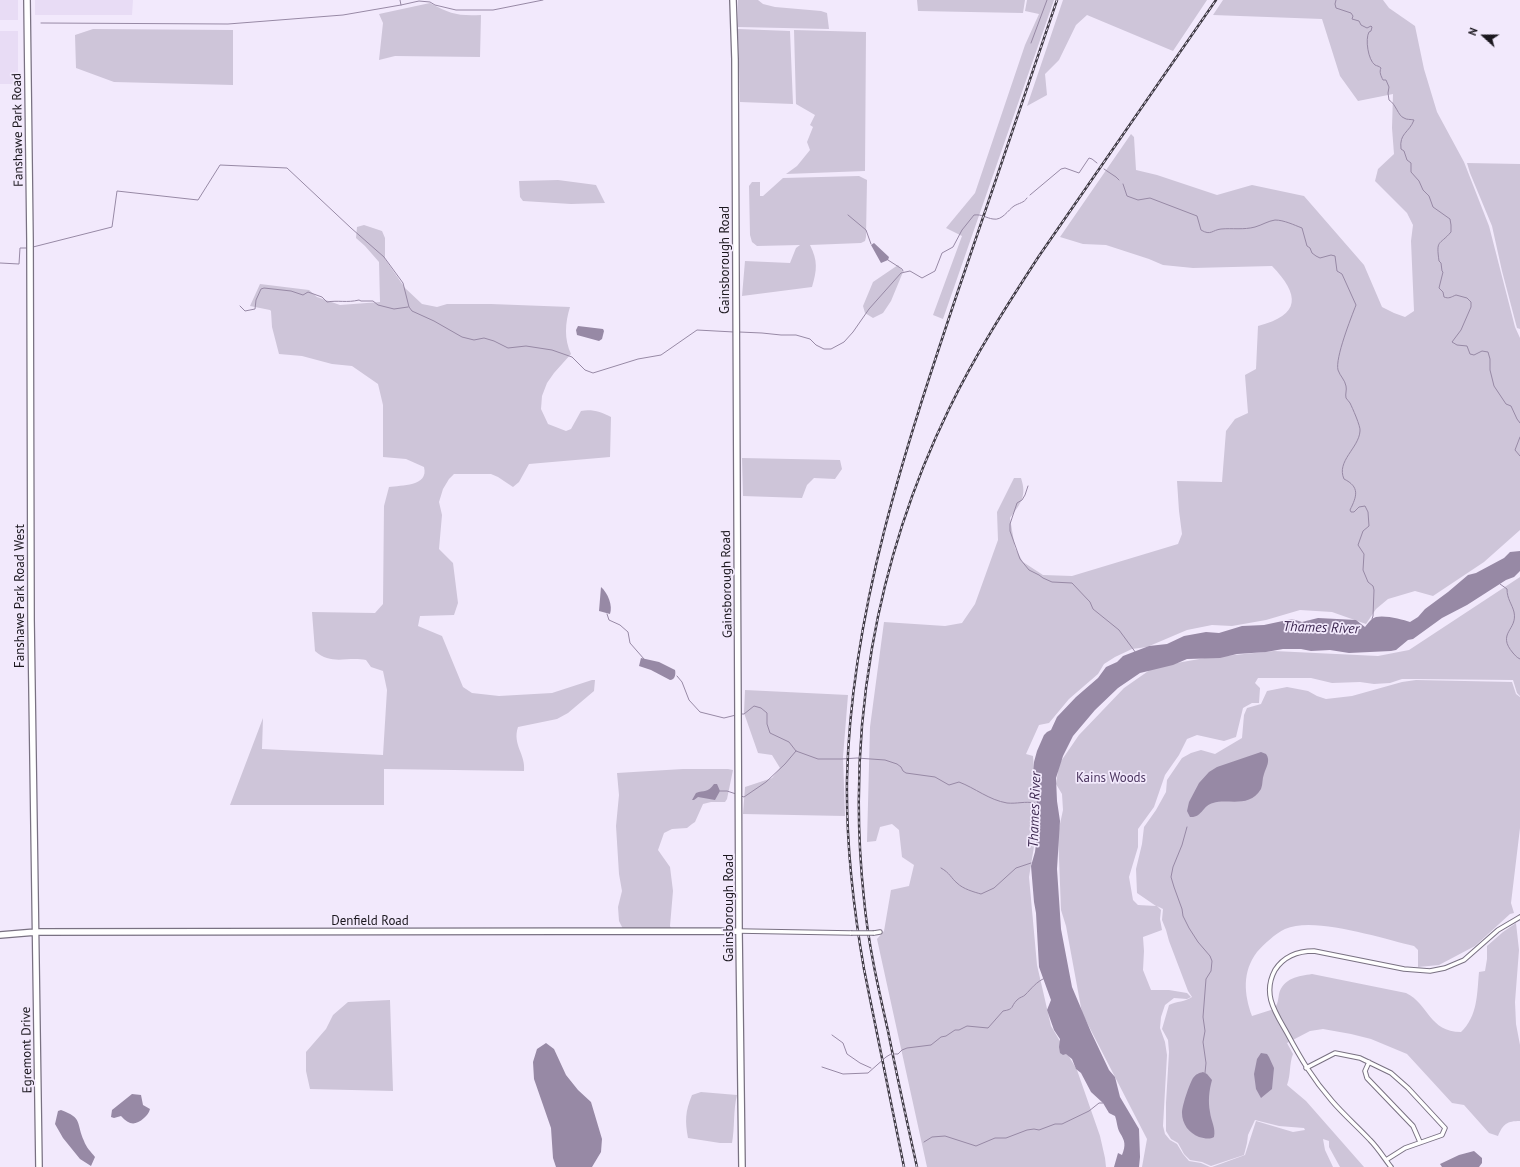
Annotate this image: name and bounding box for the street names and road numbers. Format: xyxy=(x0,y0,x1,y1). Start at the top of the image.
street label: Fanshawe Park Road xyxy=(9,73,27,187)
street label: Gainsborough Road xyxy=(717,206,733,314)
street label: Fanshawe Park Road West xyxy=(12,524,28,668)
street label: Gainsborough Road xyxy=(718,530,736,638)
street label: Gainsborough Road xyxy=(721,854,737,962)
street label: Denfield Road xyxy=(331,913,409,929)
street label: Egremont Drive xyxy=(18,1007,36,1093)

